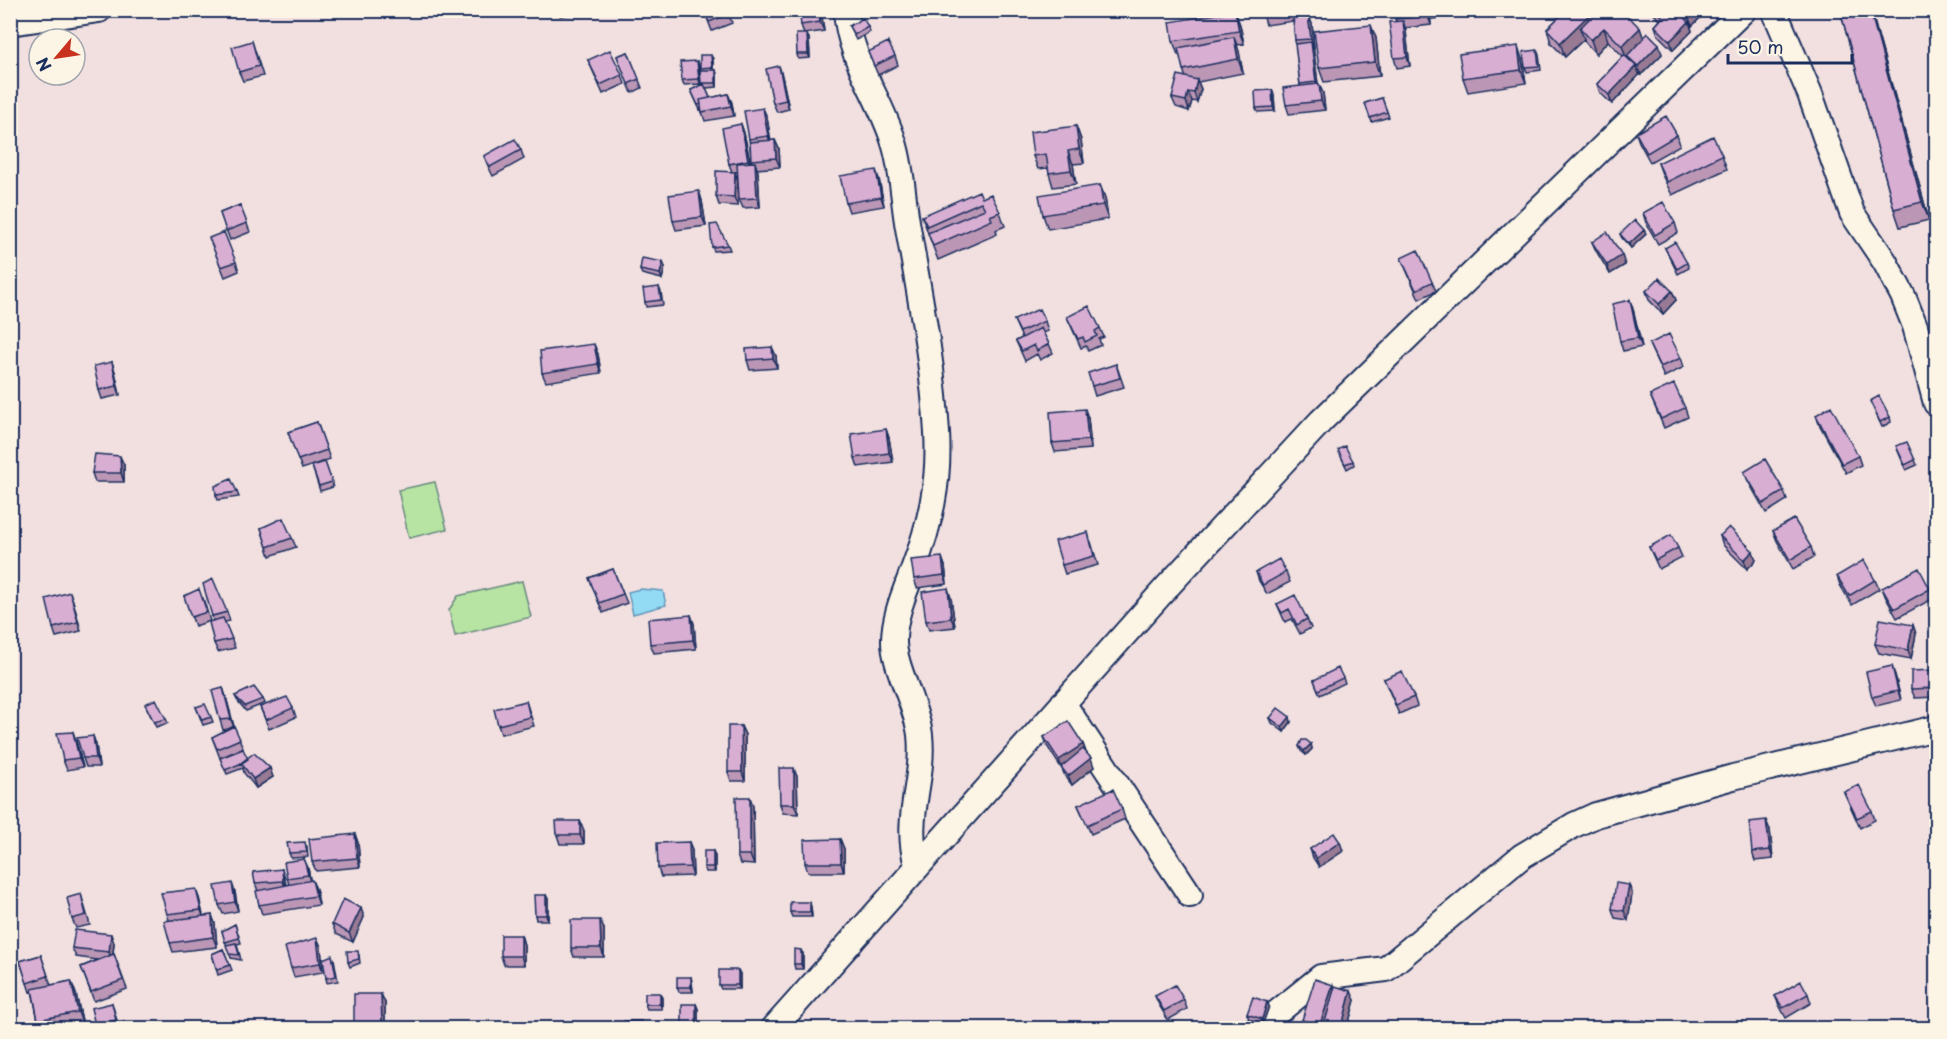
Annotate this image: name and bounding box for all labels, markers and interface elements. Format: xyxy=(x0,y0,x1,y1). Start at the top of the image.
north arrow xyxy=(27,27,87,87)
scale bar xyxy=(1728,27,1852,65)
text: 50 m xyxy=(1737,33,1784,60)
text: N xyxy=(29,53,57,76)

